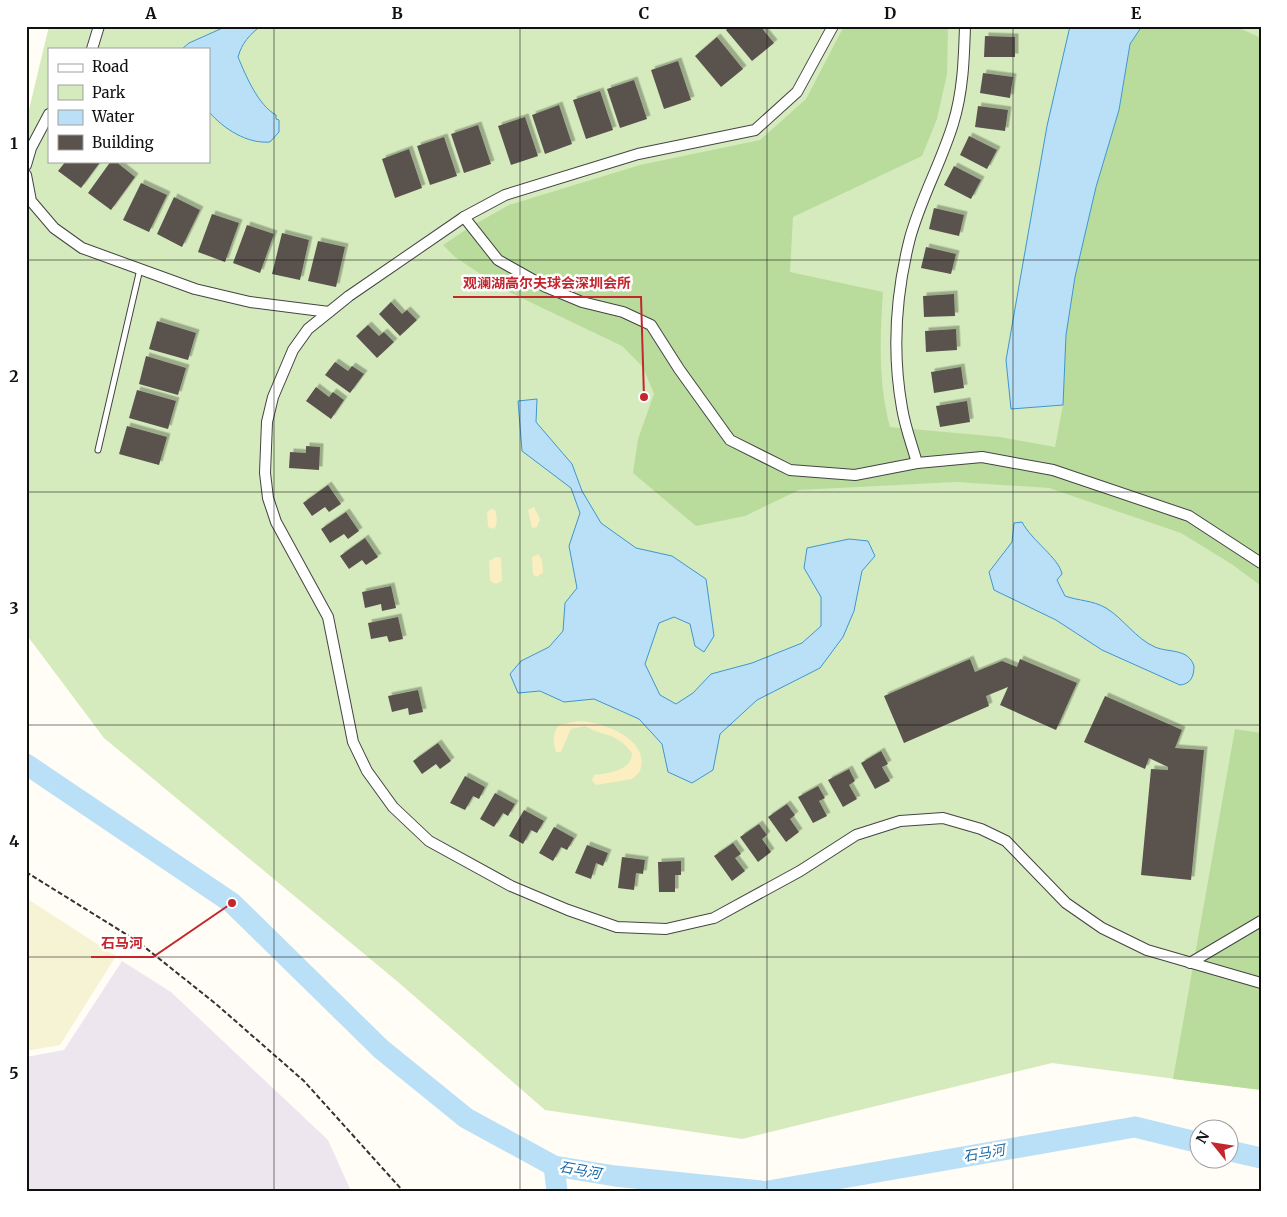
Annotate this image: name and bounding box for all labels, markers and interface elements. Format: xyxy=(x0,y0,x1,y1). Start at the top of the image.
text: A xyxy=(144,3,157,23)
text: B xyxy=(391,3,403,23)
text: C xyxy=(639,3,649,23)
text: D xyxy=(884,3,896,23)
text: E xyxy=(1131,3,1142,23)
legend xyxy=(48,48,210,162)
text: Road xyxy=(92,57,128,76)
text: Park xyxy=(92,83,126,102)
text: Water xyxy=(91,107,135,126)
text: 1 xyxy=(10,133,18,153)
text: Building xyxy=(92,133,154,152)
callout: 观澜湖高尔夫球会深圳会所 xyxy=(453,268,641,297)
text: 观澜湖高尔夫球会深圳会所 xyxy=(463,274,631,292)
text: 2 xyxy=(9,366,19,386)
text: 3 xyxy=(9,598,19,618)
text: 4 xyxy=(9,831,19,851)
callout: 石马河 xyxy=(91,928,153,957)
text: 石马河 xyxy=(101,934,143,952)
text: 5 xyxy=(9,1063,19,1083)
north arrow xyxy=(1190,1120,1240,1170)
text: N xyxy=(1192,1128,1213,1147)
water label: 石马河 xyxy=(962,1140,1009,1166)
water label: 石马河 xyxy=(558,1157,605,1183)

